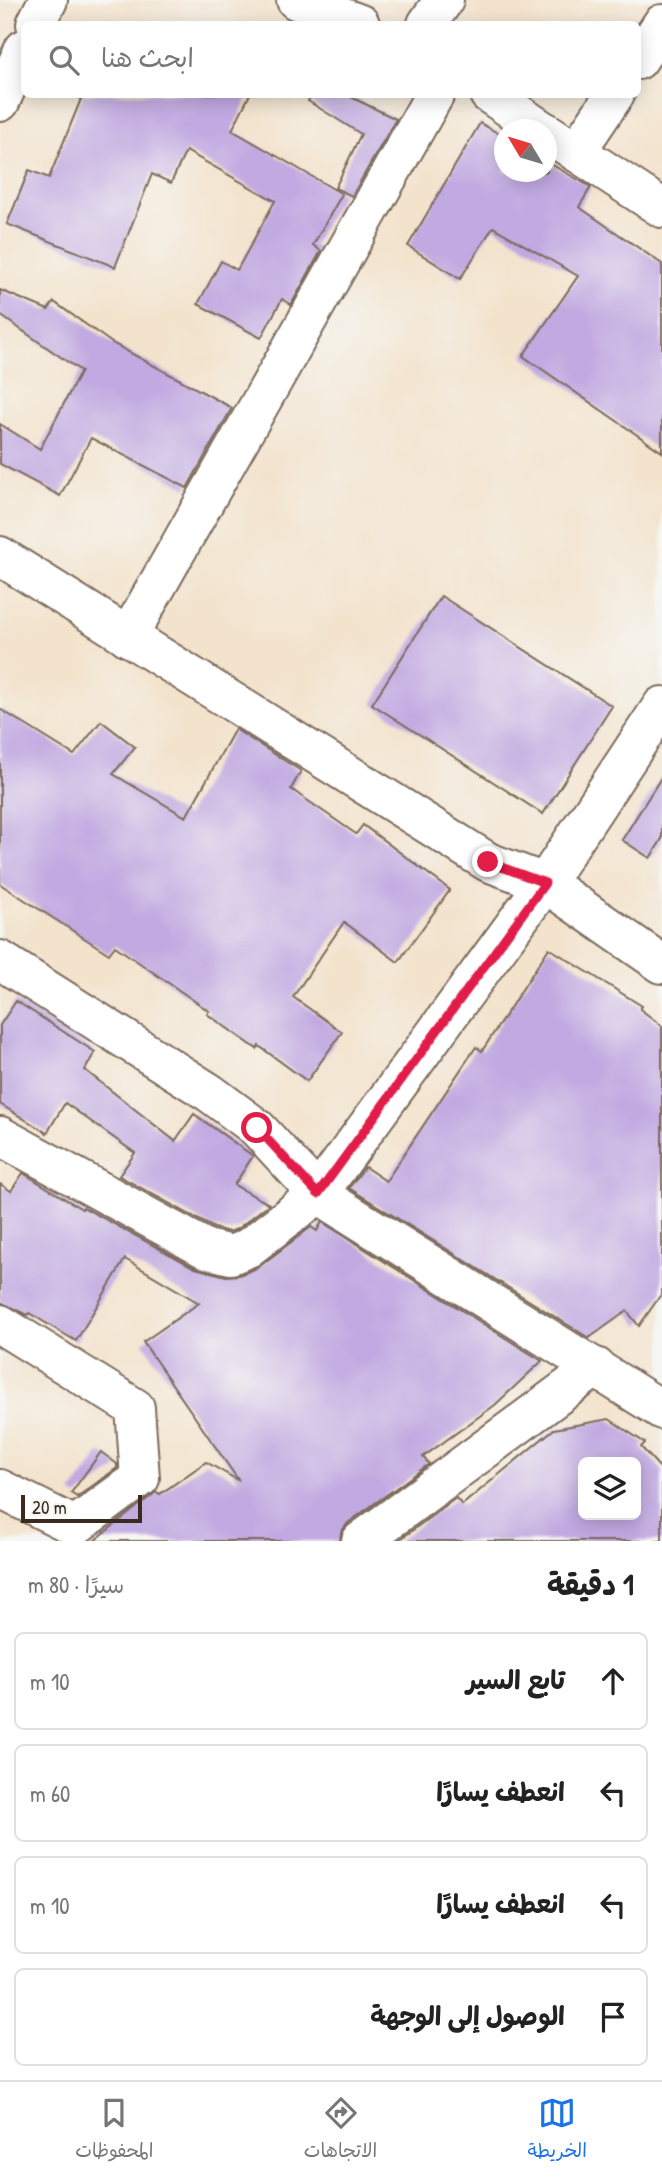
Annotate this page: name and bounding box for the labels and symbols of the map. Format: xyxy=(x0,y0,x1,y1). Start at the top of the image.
north arrow xyxy=(494,119,557,182)
route end xyxy=(472,846,503,877)
route start xyxy=(241,1112,272,1143)
scale bar xyxy=(21,1492,142,1524)

